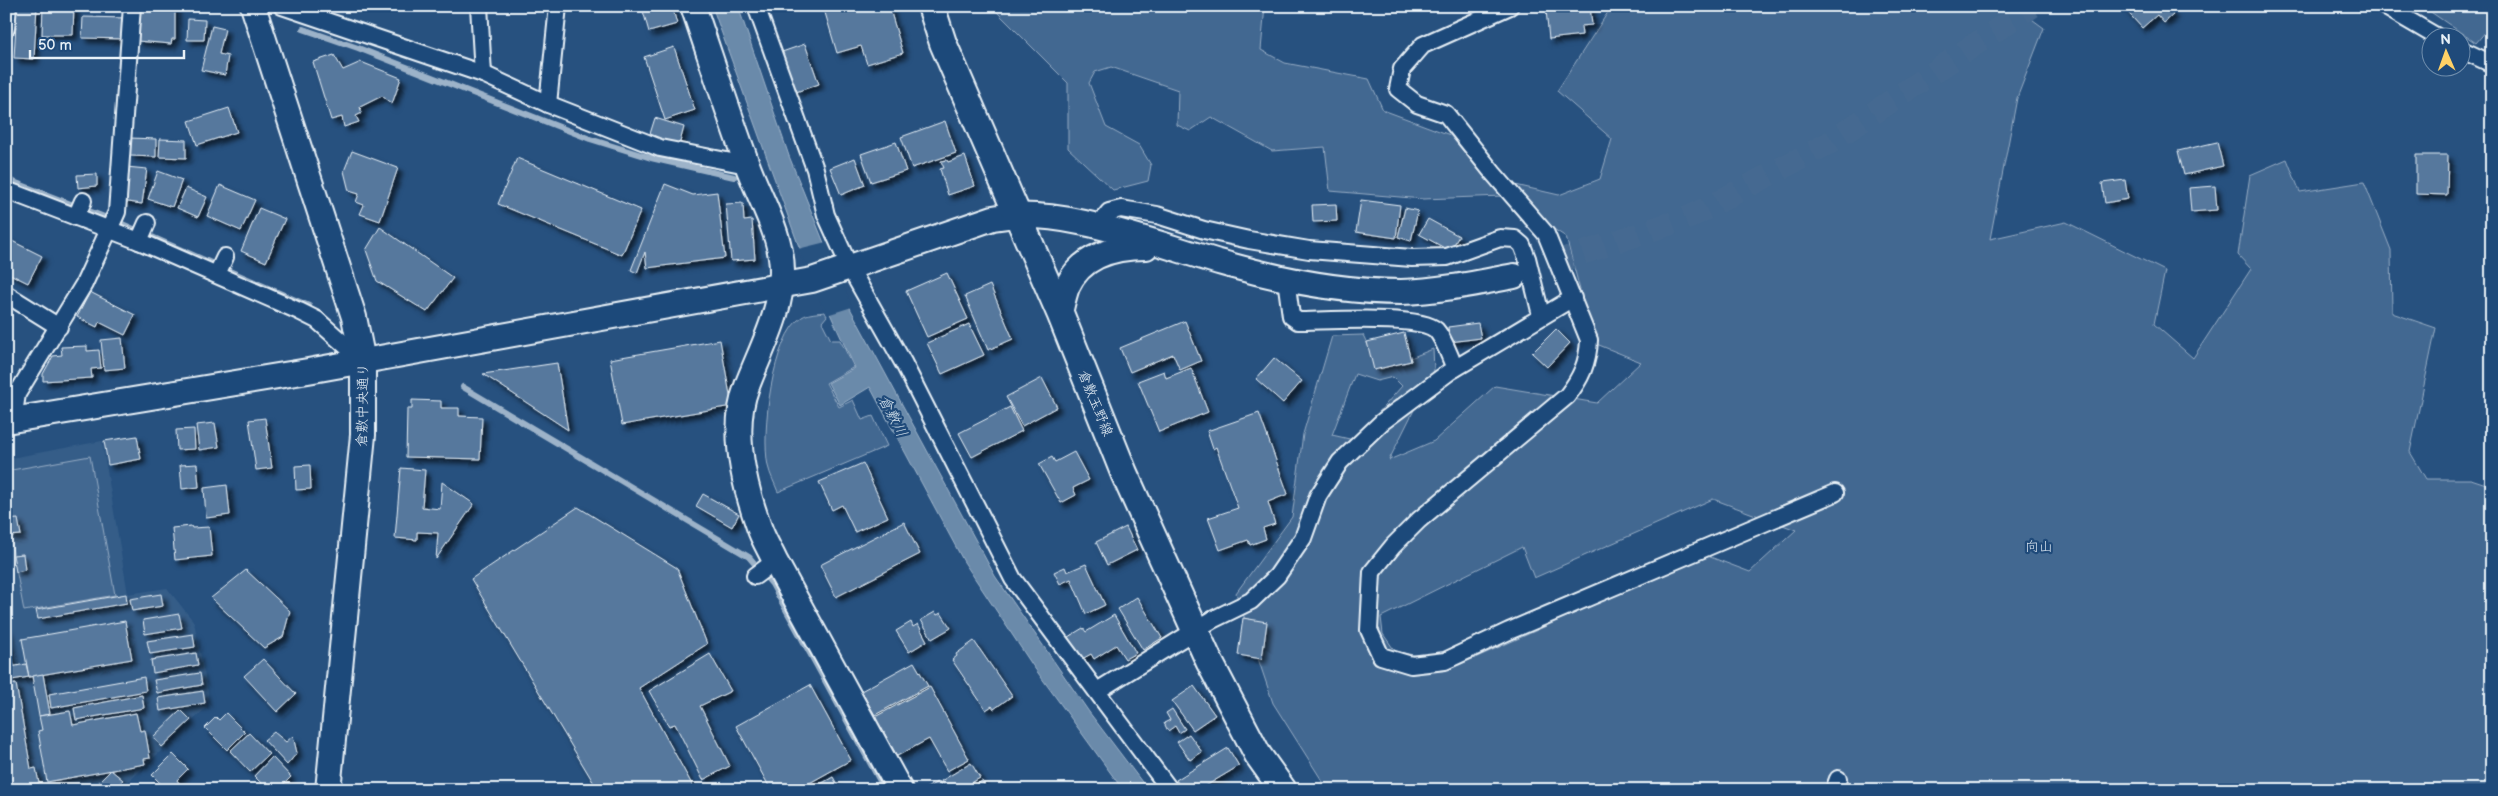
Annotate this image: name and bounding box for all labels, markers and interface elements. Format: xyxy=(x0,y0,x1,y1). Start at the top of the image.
scale bar xyxy=(30,28,184,60)
north arrow xyxy=(2420,28,2470,78)
text: N xyxy=(2440,31,2451,48)
text: 50 m xyxy=(38,36,72,55)
street label: 倉敷中央通り xyxy=(353,363,372,447)
street label: 倉敷玉野線 xyxy=(1075,368,1117,439)
water label: 倉敷川 xyxy=(874,392,911,441)
park label: 向山 xyxy=(2025,538,2053,555)

